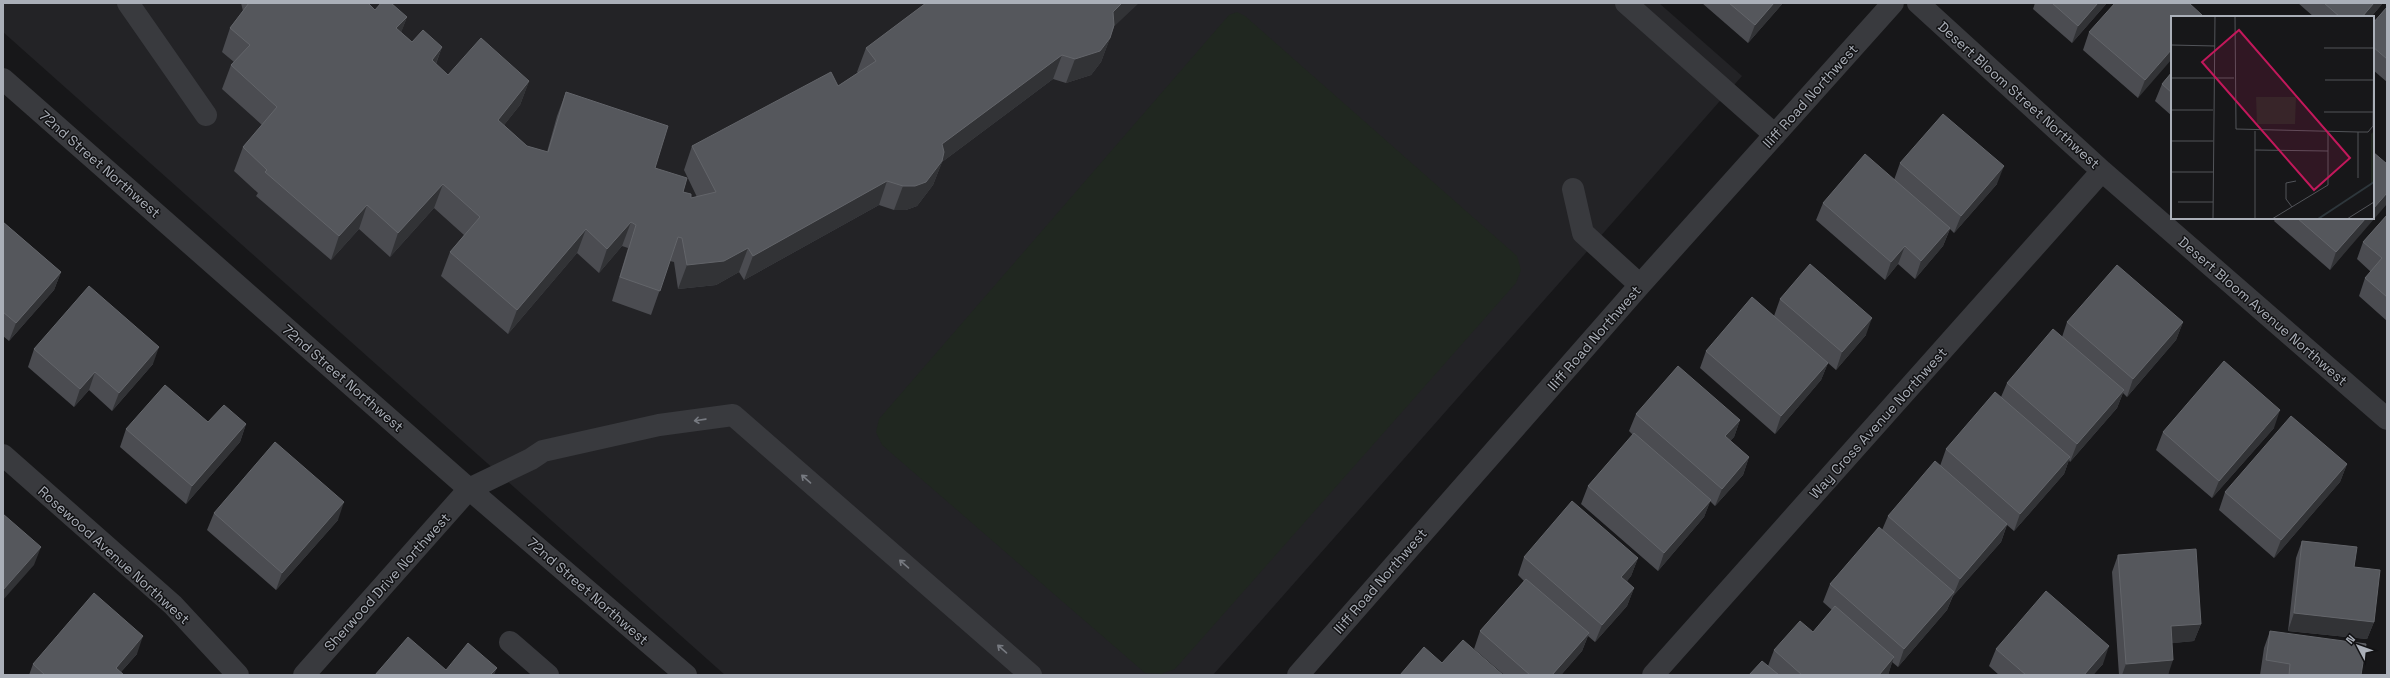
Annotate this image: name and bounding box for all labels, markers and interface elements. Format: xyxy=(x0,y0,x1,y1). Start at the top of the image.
inset map xyxy=(2171,16,2374,219)
street label: Desert Bloom Street Northwest xyxy=(1934,17,2104,173)
street label: Iliff Road Northwest xyxy=(1759,40,1861,152)
street label: 72nd Street Northwest xyxy=(36,106,164,222)
street label: Desert Bloom Avenue Northwest xyxy=(2175,233,2351,389)
street label: Iliff Road Northwest xyxy=(1543,282,1645,394)
street label: 72nd Street Northwest xyxy=(279,320,407,436)
street label: Way Cross Avenue Northwest xyxy=(1805,344,1951,502)
one-way arrow xyxy=(694,416,707,424)
one-way arrow xyxy=(800,474,811,483)
street label: Rosewood Avenue Northwest xyxy=(34,482,194,628)
street label: Sherwood Drive Northwest xyxy=(320,509,454,655)
street label: Iliff Road Northwest xyxy=(1329,525,1431,637)
street label: 72nd Street Northwest xyxy=(524,533,652,649)
one-way arrow xyxy=(899,560,909,569)
north arrow xyxy=(2338,626,2378,666)
text: N xyxy=(2343,632,2358,647)
one-way arrow xyxy=(996,645,1007,654)

